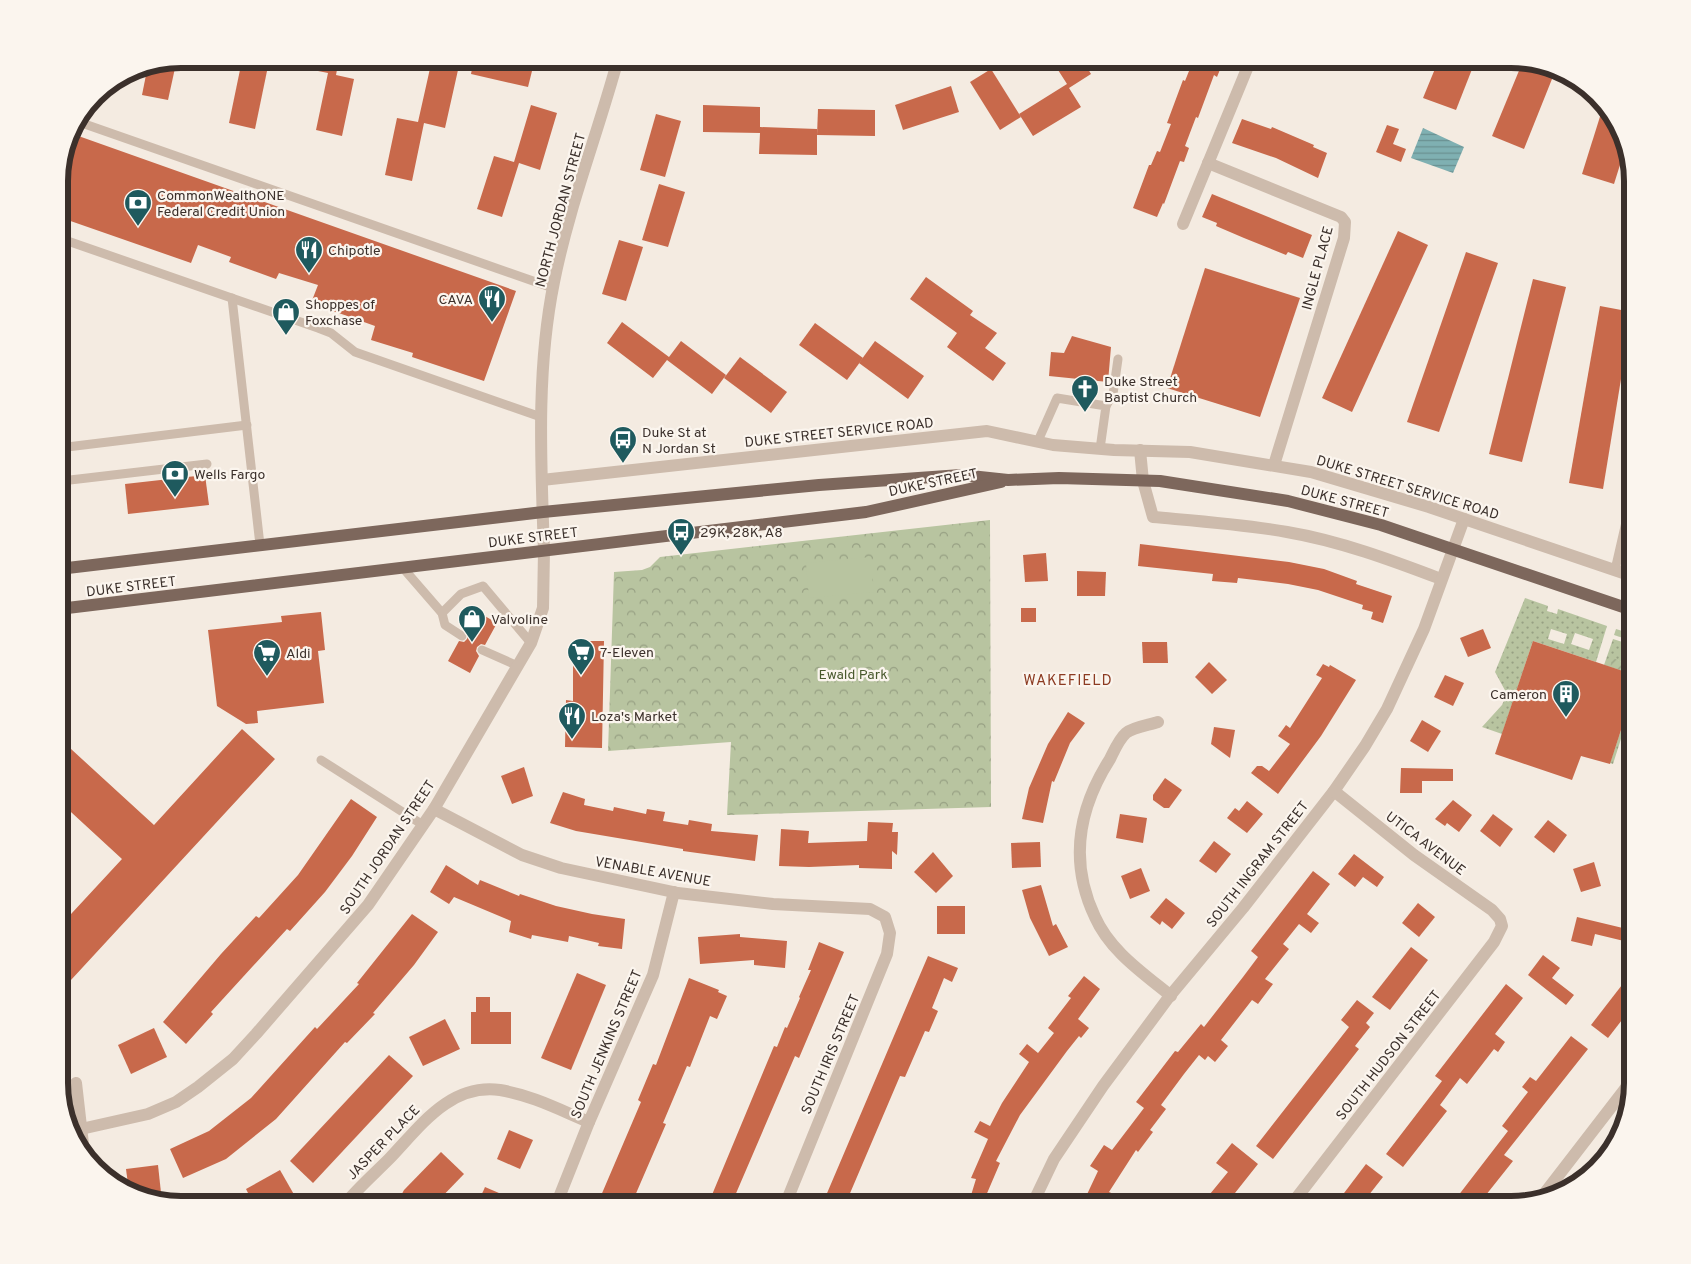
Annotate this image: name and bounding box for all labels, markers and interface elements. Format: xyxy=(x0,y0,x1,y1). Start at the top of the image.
street label: NORTH JORDAN STREET xyxy=(533,131,590,289)
bank icon: CommonWealthONE Federal Credit Union xyxy=(123,188,153,227)
place label: CommonWealthONE Federal Credit Union xyxy=(157,188,285,221)
street label: INGLE PLACE xyxy=(1299,225,1338,312)
restaurant icon: Chipotle xyxy=(294,235,324,274)
place label: Chipotle xyxy=(328,243,381,260)
restaurant icon: CAVA xyxy=(477,284,507,323)
place label: CAVA xyxy=(439,292,473,309)
shop icon: Shoppes of Foxchase xyxy=(271,297,301,336)
place label: Shoppes of Foxchase xyxy=(305,297,375,330)
church icon: Duke Street Baptist Church xyxy=(1070,374,1100,413)
place label: Duke Street Baptist Church xyxy=(1104,374,1197,407)
street label: DUKE STREET SERVICE ROAD xyxy=(744,415,935,452)
bus stop icon: Duke St at N Jordan St xyxy=(608,425,638,464)
place label: Duke St at N Jordan St xyxy=(642,425,716,458)
street label: DUKE STREET SERVICE ROAD xyxy=(1314,451,1502,523)
bank icon: Wells Fargo xyxy=(160,459,190,498)
street label: DUKE STREET xyxy=(887,466,979,501)
place label: Wells Fargo xyxy=(194,467,265,484)
street label: DUKE STREET xyxy=(1299,481,1391,521)
bus stop icon: 29K, 28K, A8 xyxy=(666,517,696,556)
street label: DUKE STREET xyxy=(487,525,579,552)
place label: 29K, 28K, A8 xyxy=(700,525,783,542)
street label: DUKE STREET xyxy=(85,574,177,601)
shop icon: Valvoline xyxy=(457,604,487,643)
place label: Valvoline xyxy=(491,612,548,629)
supermarket icon: 7-Eleven xyxy=(566,637,596,676)
supermarket icon: Aldi xyxy=(252,638,282,677)
place label: 7-Eleven xyxy=(600,645,654,662)
place label: Aldi xyxy=(286,646,311,663)
park label: Ewald Park xyxy=(818,667,888,684)
district label: WAKEFIELD xyxy=(1023,672,1113,691)
building icon: Cameron xyxy=(1551,679,1581,718)
place label: Cameron xyxy=(1490,687,1547,704)
restaurant icon: Loza's Market xyxy=(557,701,587,740)
place label: Loza's Market xyxy=(591,709,677,726)
street label: SOUTH JORDAN STREET xyxy=(337,777,440,918)
street label: SOUTH INGRAM STREET xyxy=(1203,798,1313,932)
street label: UTICA AVENUE xyxy=(1382,809,1468,880)
street label: VENABLE AVENUE xyxy=(593,854,712,891)
street label: SOUTH JENKINS STREET xyxy=(568,967,647,1122)
street label: SOUTH HUDSON STREET xyxy=(1333,987,1445,1124)
street label: SOUTH IRIS STREET xyxy=(798,992,864,1117)
street label: JASPER PLACE xyxy=(344,1102,424,1184)

